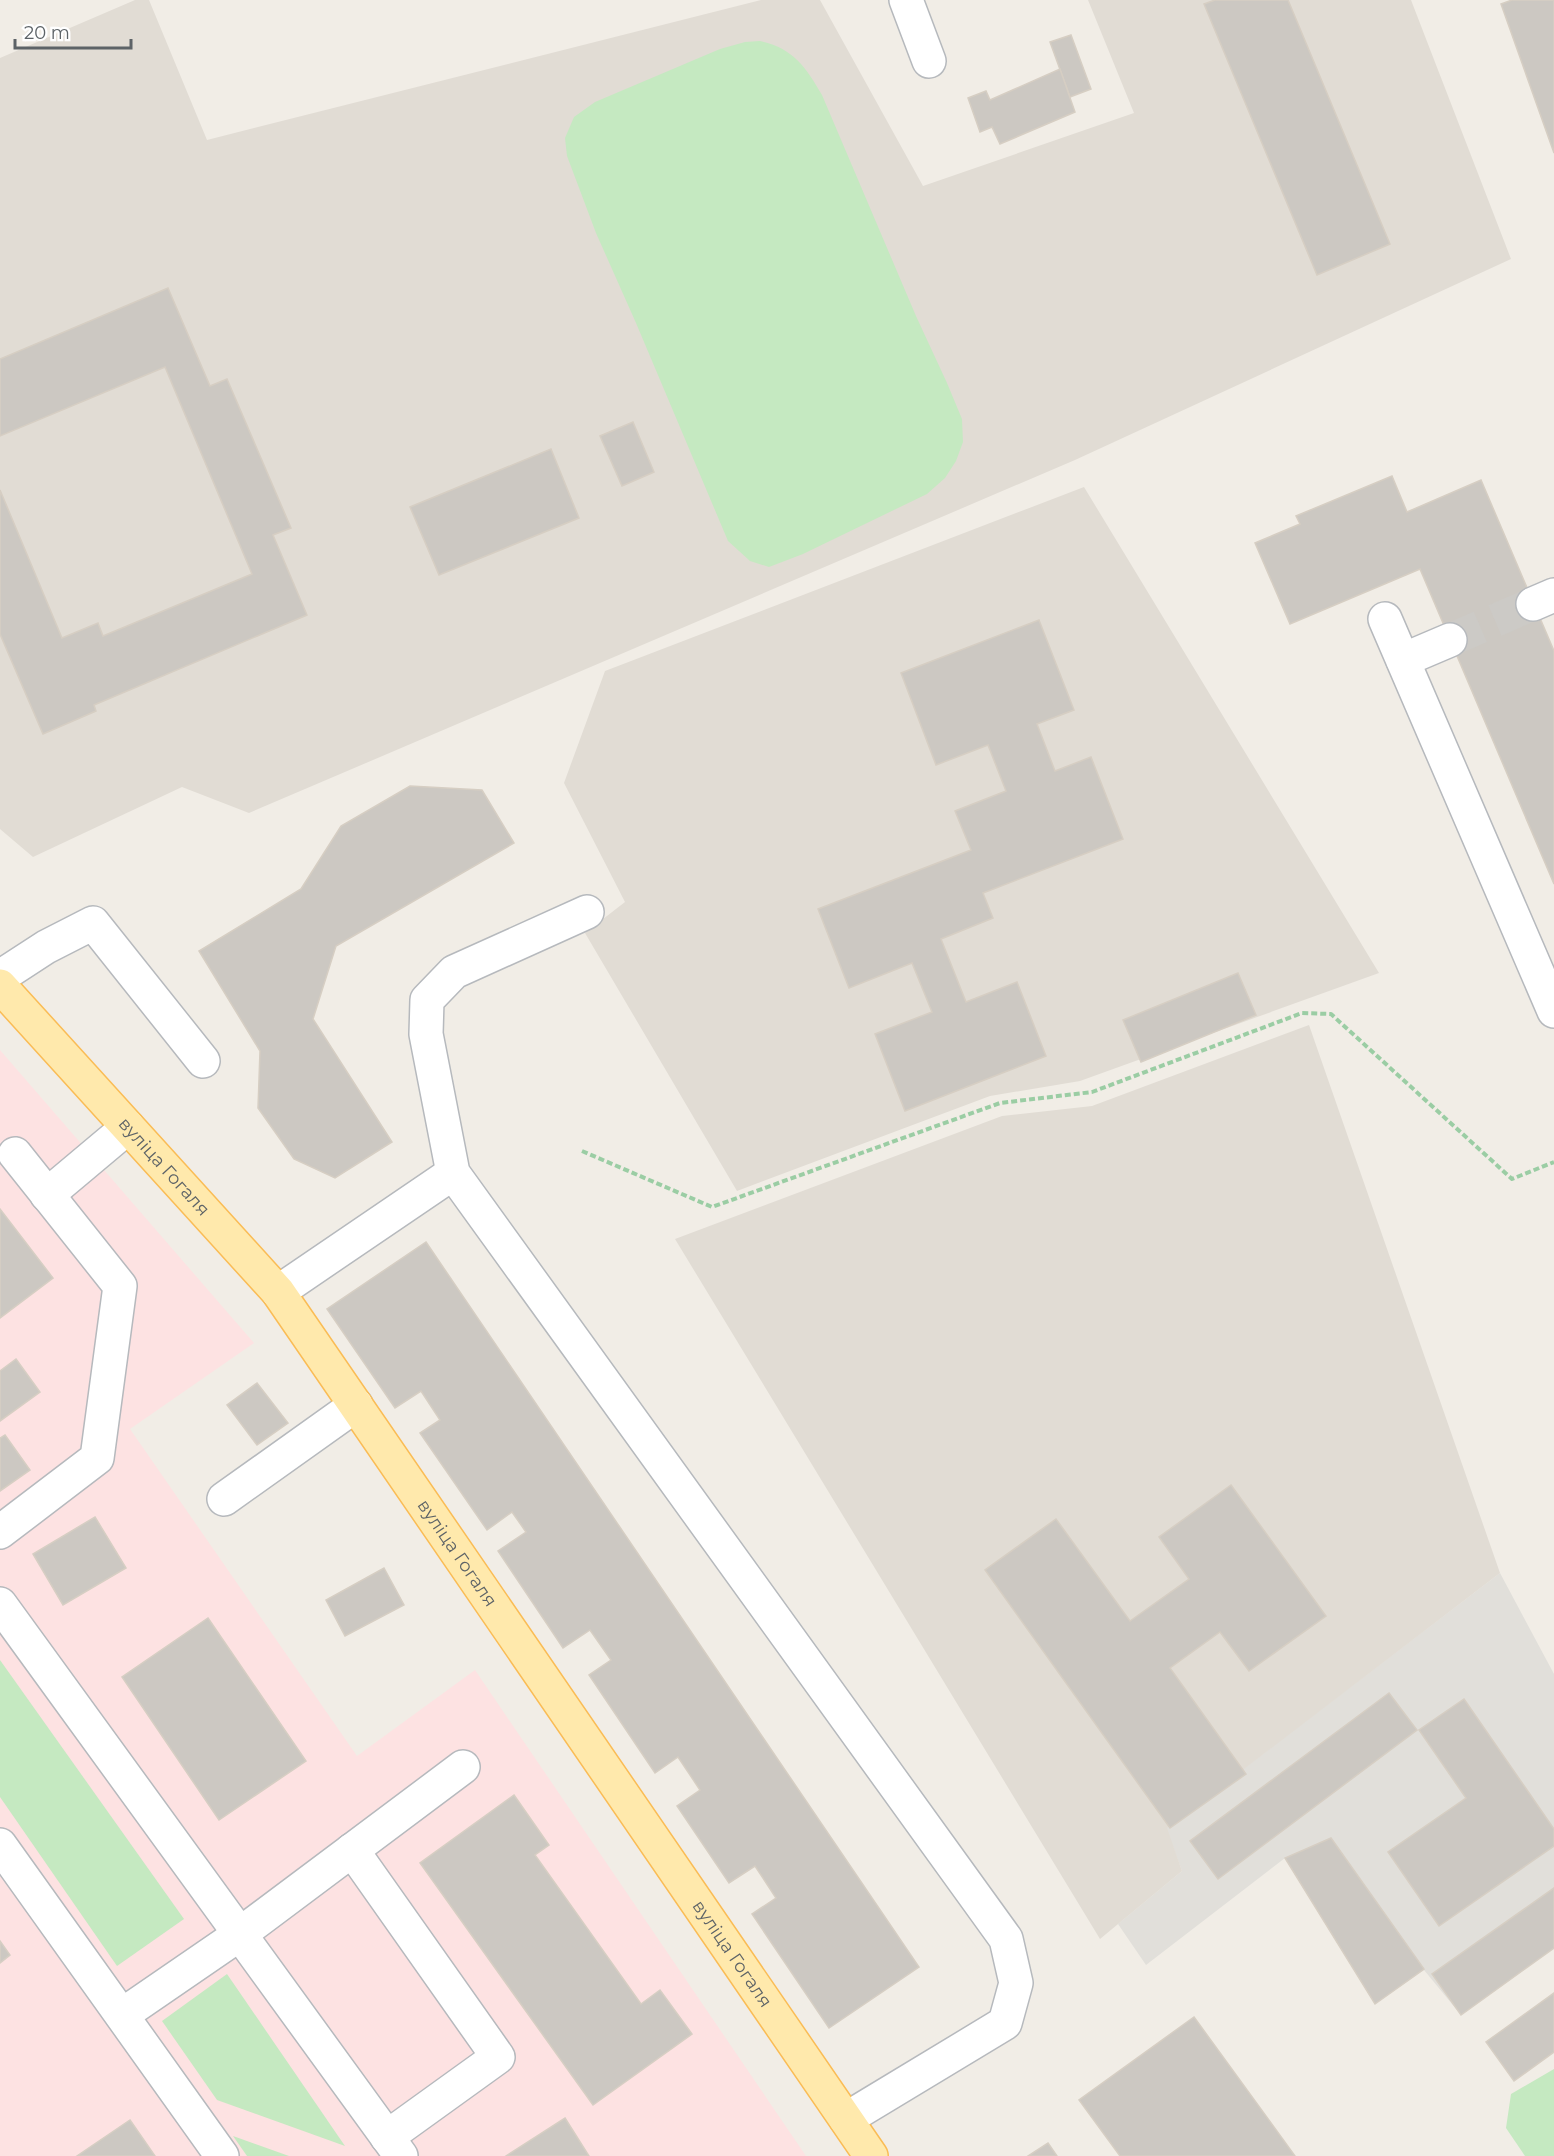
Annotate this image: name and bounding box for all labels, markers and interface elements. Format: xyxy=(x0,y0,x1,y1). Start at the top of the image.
scale bar xyxy=(15,12,130,50)
text: 20 m xyxy=(24,22,70,44)
street label: вуліца Гогаля xyxy=(114,1113,214,1220)
street label: вуліца Гогаля xyxy=(413,1495,502,1611)
street label: вуліца Гогаля xyxy=(688,1896,777,2012)

